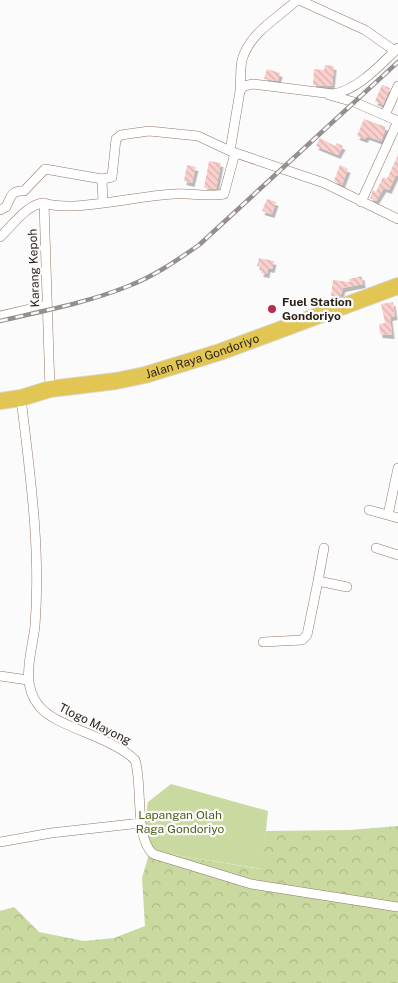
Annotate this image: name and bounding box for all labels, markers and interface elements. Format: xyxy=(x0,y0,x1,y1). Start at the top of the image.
street label: Karang Kepoh xyxy=(26,228,42,308)
place label: Fuel Station Gondoriyo xyxy=(282,295,352,323)
marker: Fuel Station Gondoriyo xyxy=(266,303,278,315)
street label: Jalan Raya Gondoriyo xyxy=(144,331,261,381)
street label: Tlogo Mayong xyxy=(57,700,133,748)
park label: Lapangan Olah Raga Gondoriyo xyxy=(136,808,225,836)

